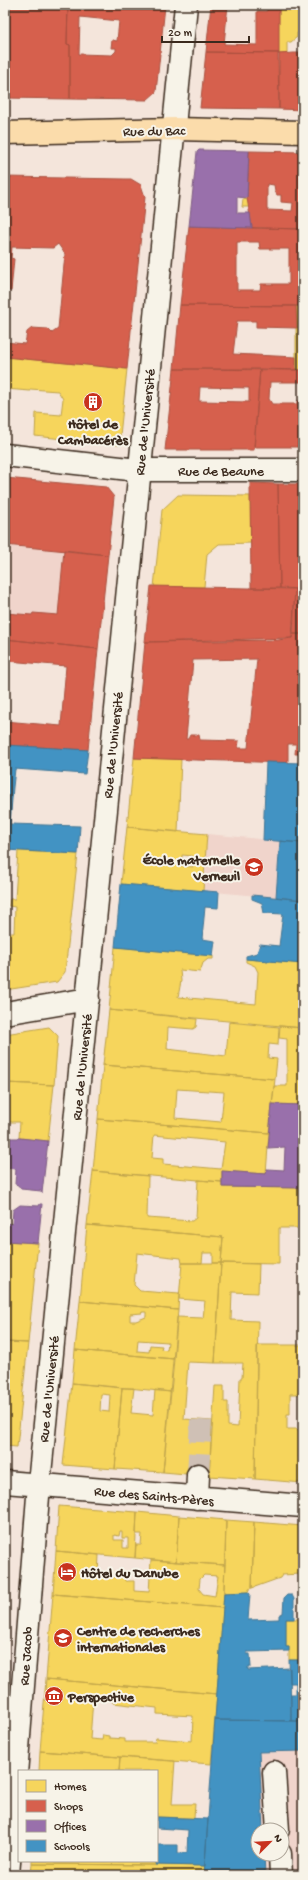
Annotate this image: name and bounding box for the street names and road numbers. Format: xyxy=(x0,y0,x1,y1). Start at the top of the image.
street label: Rue du Bac xyxy=(123,123,187,142)
street label: Rue de l'Université xyxy=(132,367,161,476)
street label: Rue de Beaune xyxy=(178,464,265,481)
street label: Rue de l'Université xyxy=(100,690,129,799)
street label: Rue de l'Université xyxy=(69,1012,98,1121)
street label: Rue de l'Université xyxy=(36,1334,65,1443)
street label: Rue des Saints-Pères xyxy=(93,1484,215,1511)
street label: Rue Jacob xyxy=(17,1626,38,1686)

